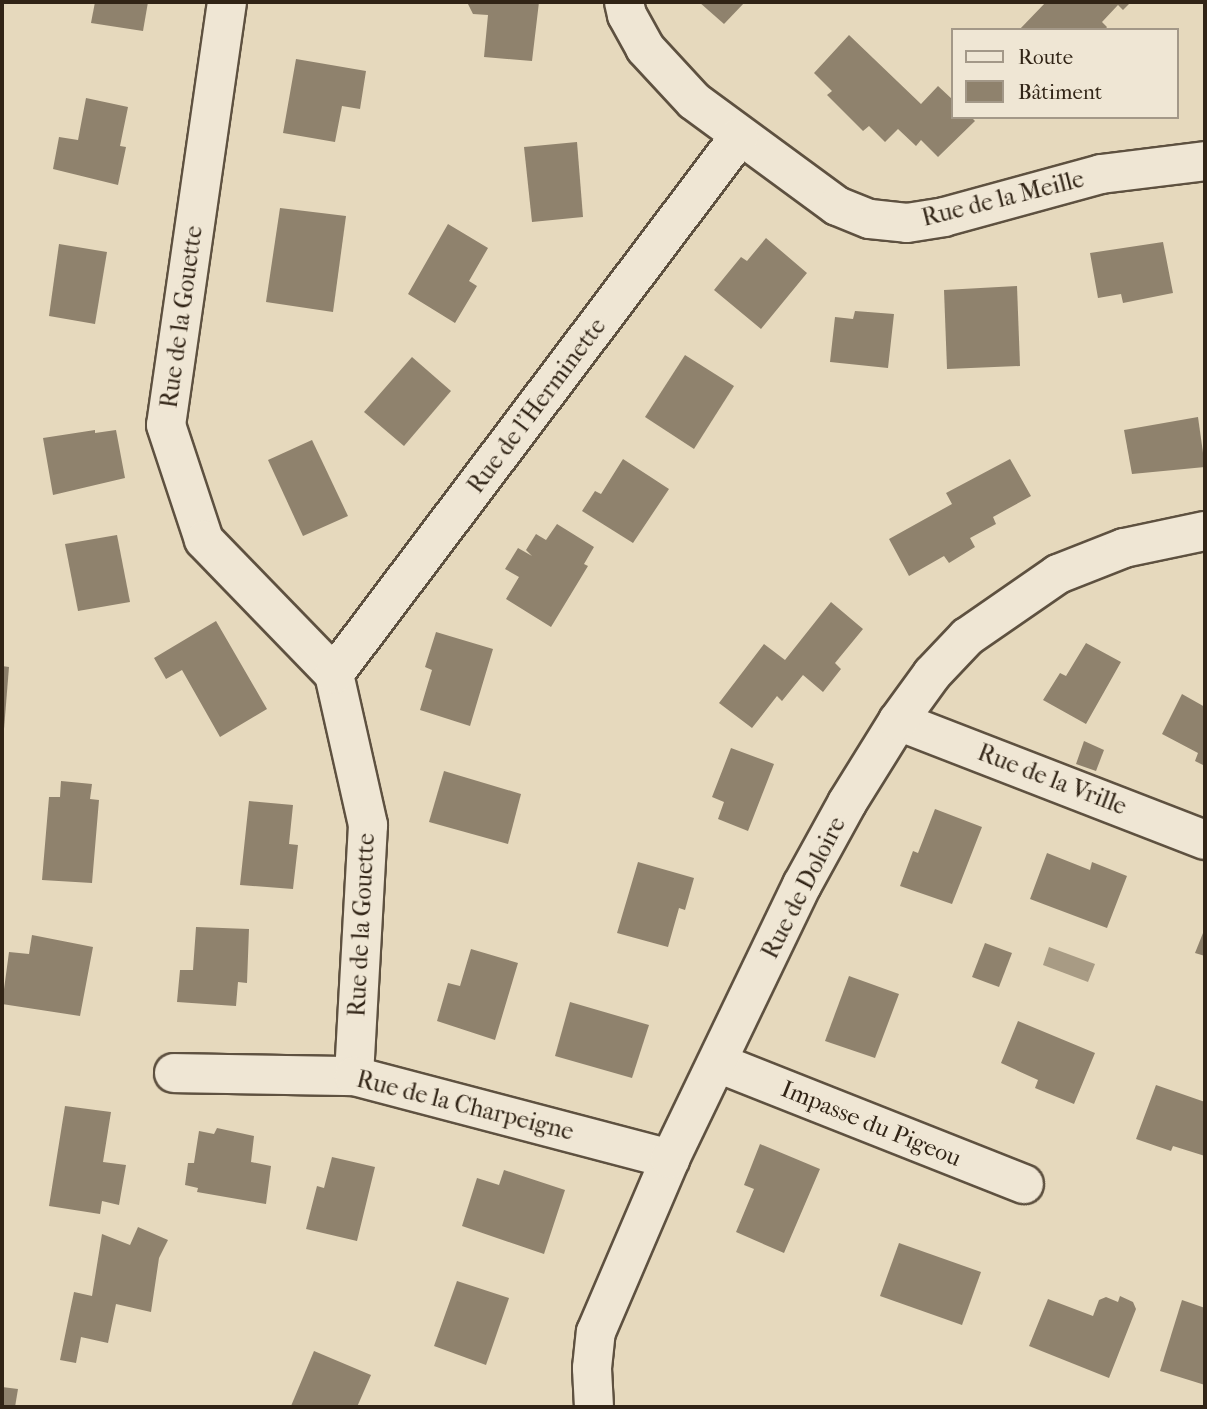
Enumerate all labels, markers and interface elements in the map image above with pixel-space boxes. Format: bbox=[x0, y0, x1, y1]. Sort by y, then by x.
legend bbox=[951, 28, 1179, 119]
text: Route bbox=[1018, 45, 1073, 69]
text: Bâtiment bbox=[1018, 80, 1102, 104]
street label: Rue de la Meille bbox=[919, 165, 1087, 233]
street label: Rue de la Gouette bbox=[155, 224, 209, 410]
street label: Rue de l'Herminette bbox=[462, 313, 612, 499]
street label: Rue de la Vrille bbox=[973, 738, 1131, 822]
street label: Rue de Doloire bbox=[756, 812, 852, 964]
street label: Rue de la Gouette bbox=[343, 832, 381, 1018]
street label: Rue de la Charpeigne bbox=[354, 1065, 576, 1147]
street label: Impasse du Pigeou bbox=[777, 1075, 965, 1173]

